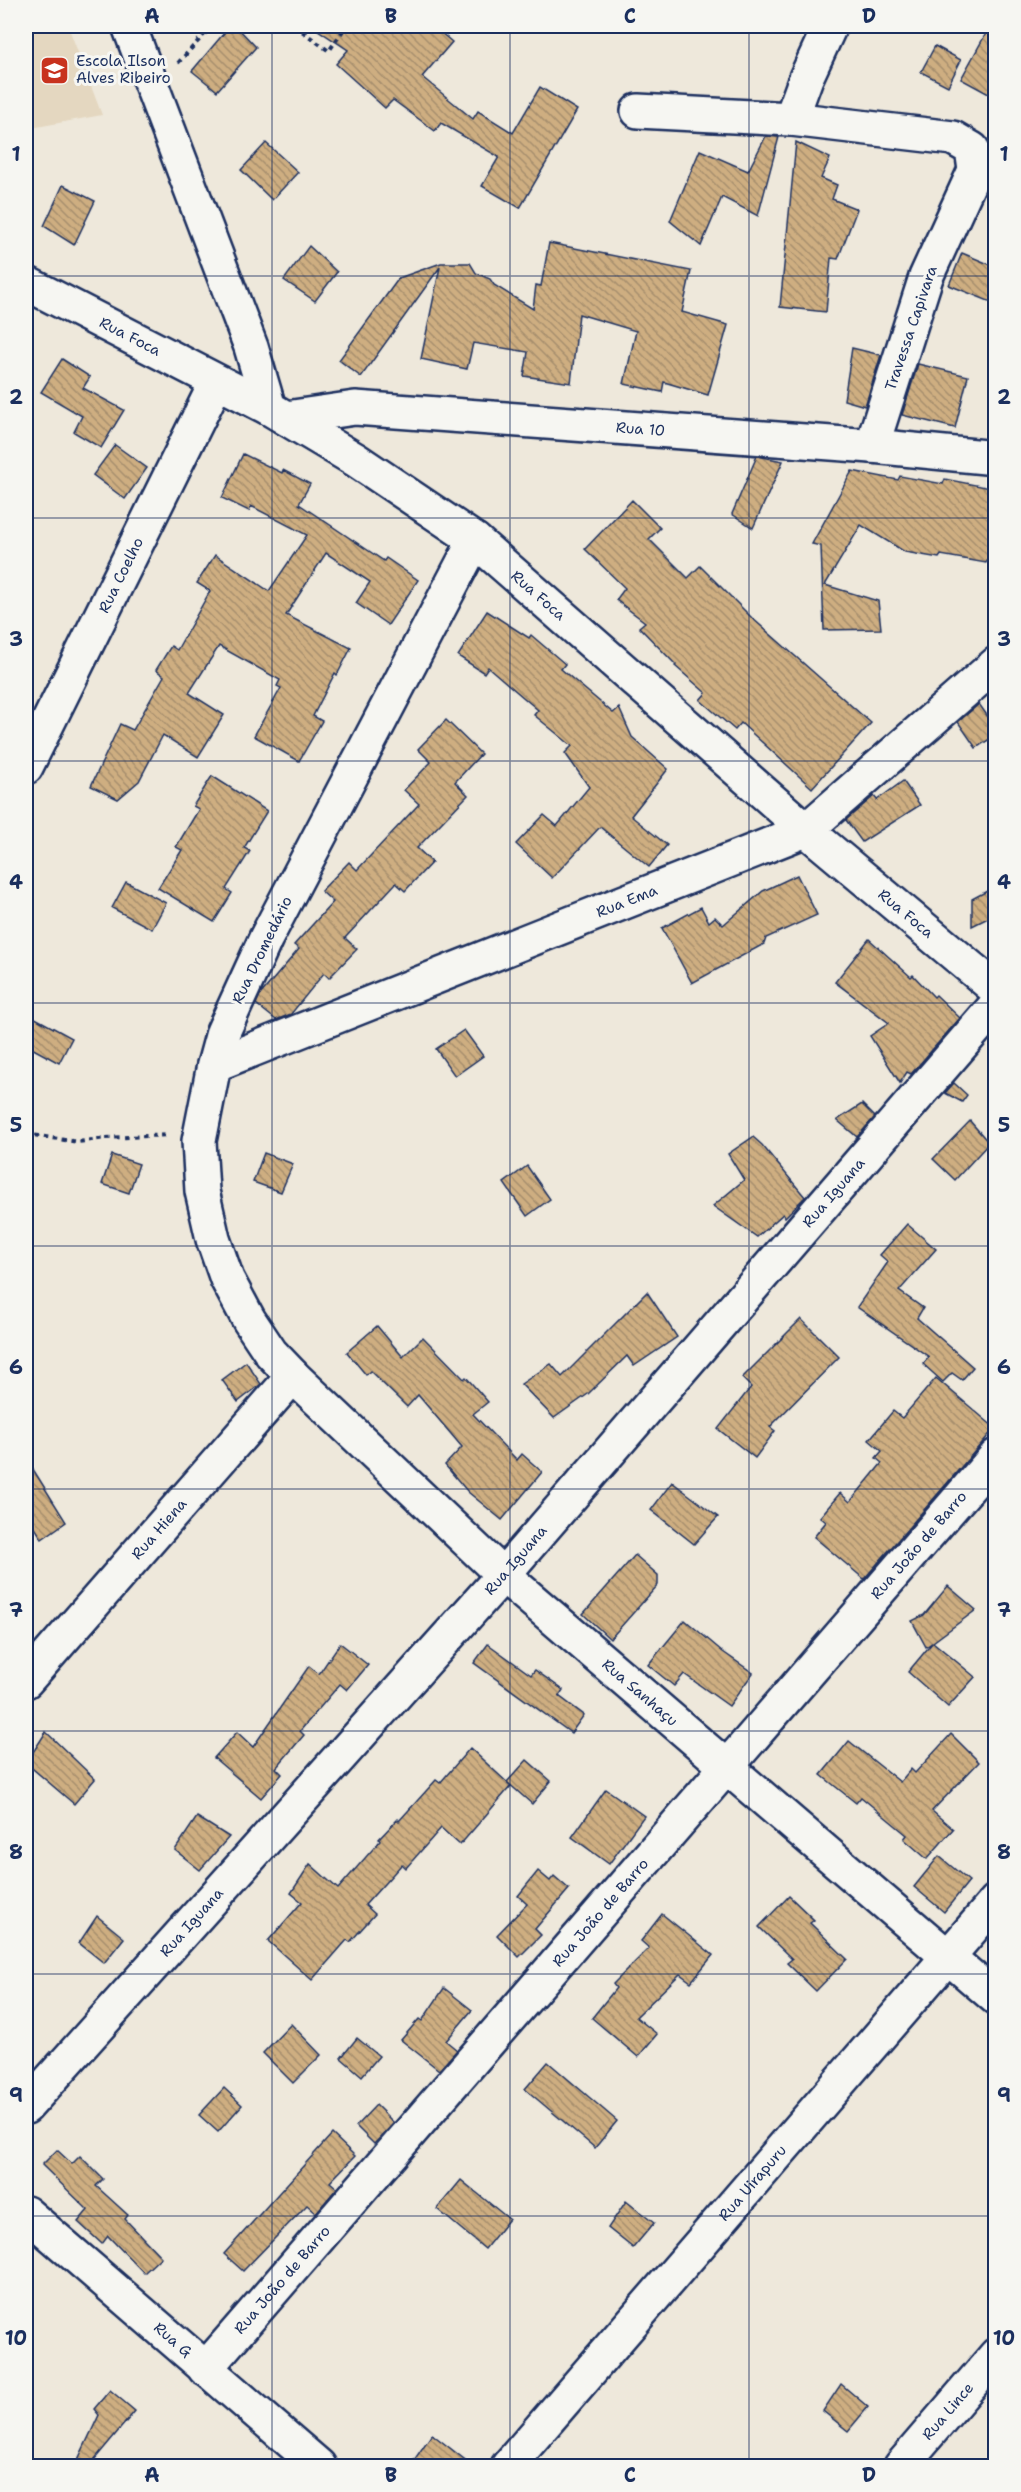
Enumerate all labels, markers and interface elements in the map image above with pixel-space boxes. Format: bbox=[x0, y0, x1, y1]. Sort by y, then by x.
text: A bbox=[144, 3, 160, 29]
text: B bbox=[385, 3, 397, 29]
text: C bbox=[624, 3, 636, 29]
text: D bbox=[862, 3, 876, 29]
place label: Escola Ilson Alves Ribeiro bbox=[76, 51, 171, 88]
school or university icon: Escola Ilson Alves Ribeiro bbox=[39, 54, 71, 86]
text: 1 bbox=[11, 141, 21, 167]
text: 1 bbox=[999, 141, 1009, 167]
street label: Travessa Capivara bbox=[880, 262, 942, 393]
street label: Rua Foca bbox=[96, 312, 165, 361]
text: 2 bbox=[9, 384, 23, 410]
text: 2 bbox=[997, 384, 1011, 410]
street label: Rua 10 bbox=[615, 417, 666, 441]
street label: Rua Coelho bbox=[94, 534, 148, 616]
street label: Rua Foca bbox=[507, 566, 570, 625]
text: 3 bbox=[9, 626, 23, 652]
text: 3 bbox=[997, 626, 1011, 652]
text: 4 bbox=[9, 869, 23, 895]
text: 4 bbox=[997, 869, 1011, 895]
street label: Rua Ema bbox=[593, 880, 661, 922]
street label: Rua Foca bbox=[874, 885, 938, 943]
street label: Rua Dromedário bbox=[227, 893, 297, 1007]
text: 5 bbox=[10, 1112, 22, 1138]
text: 5 bbox=[998, 1112, 1010, 1138]
street label: Rua Iguana bbox=[798, 1153, 870, 1232]
text: 6 bbox=[9, 1354, 23, 1380]
text: 6 bbox=[997, 1354, 1011, 1380]
street label: Rua João de Barro bbox=[866, 1487, 971, 1604]
street label: Rua Hiena bbox=[127, 1494, 192, 1564]
street label: Rua Iguana bbox=[480, 1521, 552, 1599]
text: 7 bbox=[9, 1597, 23, 1623]
text: 7 bbox=[997, 1597, 1011, 1623]
street label: Rua Sanhaçu bbox=[598, 1654, 682, 1731]
text: 8 bbox=[9, 1839, 23, 1865]
text: 8 bbox=[997, 1839, 1011, 1865]
street label: Rua João de Barro bbox=[548, 1854, 653, 1971]
street label: Rua Iguana bbox=[155, 1883, 228, 1961]
text: 9 bbox=[9, 2082, 23, 2108]
text: 9 bbox=[997, 2082, 1011, 2108]
street label: Rua Uirapuru bbox=[714, 2141, 791, 2225]
street label: Rua João de Barro bbox=[230, 2221, 335, 2338]
street label: Rua G bbox=[150, 2318, 196, 2362]
text: 10 bbox=[5, 2325, 27, 2351]
text: 10 bbox=[993, 2325, 1015, 2351]
street label: Rua Lince bbox=[918, 2378, 978, 2444]
text: A bbox=[144, 2462, 160, 2488]
text: B bbox=[385, 2462, 397, 2488]
text: C bbox=[624, 2462, 636, 2488]
text: D bbox=[862, 2462, 876, 2488]

